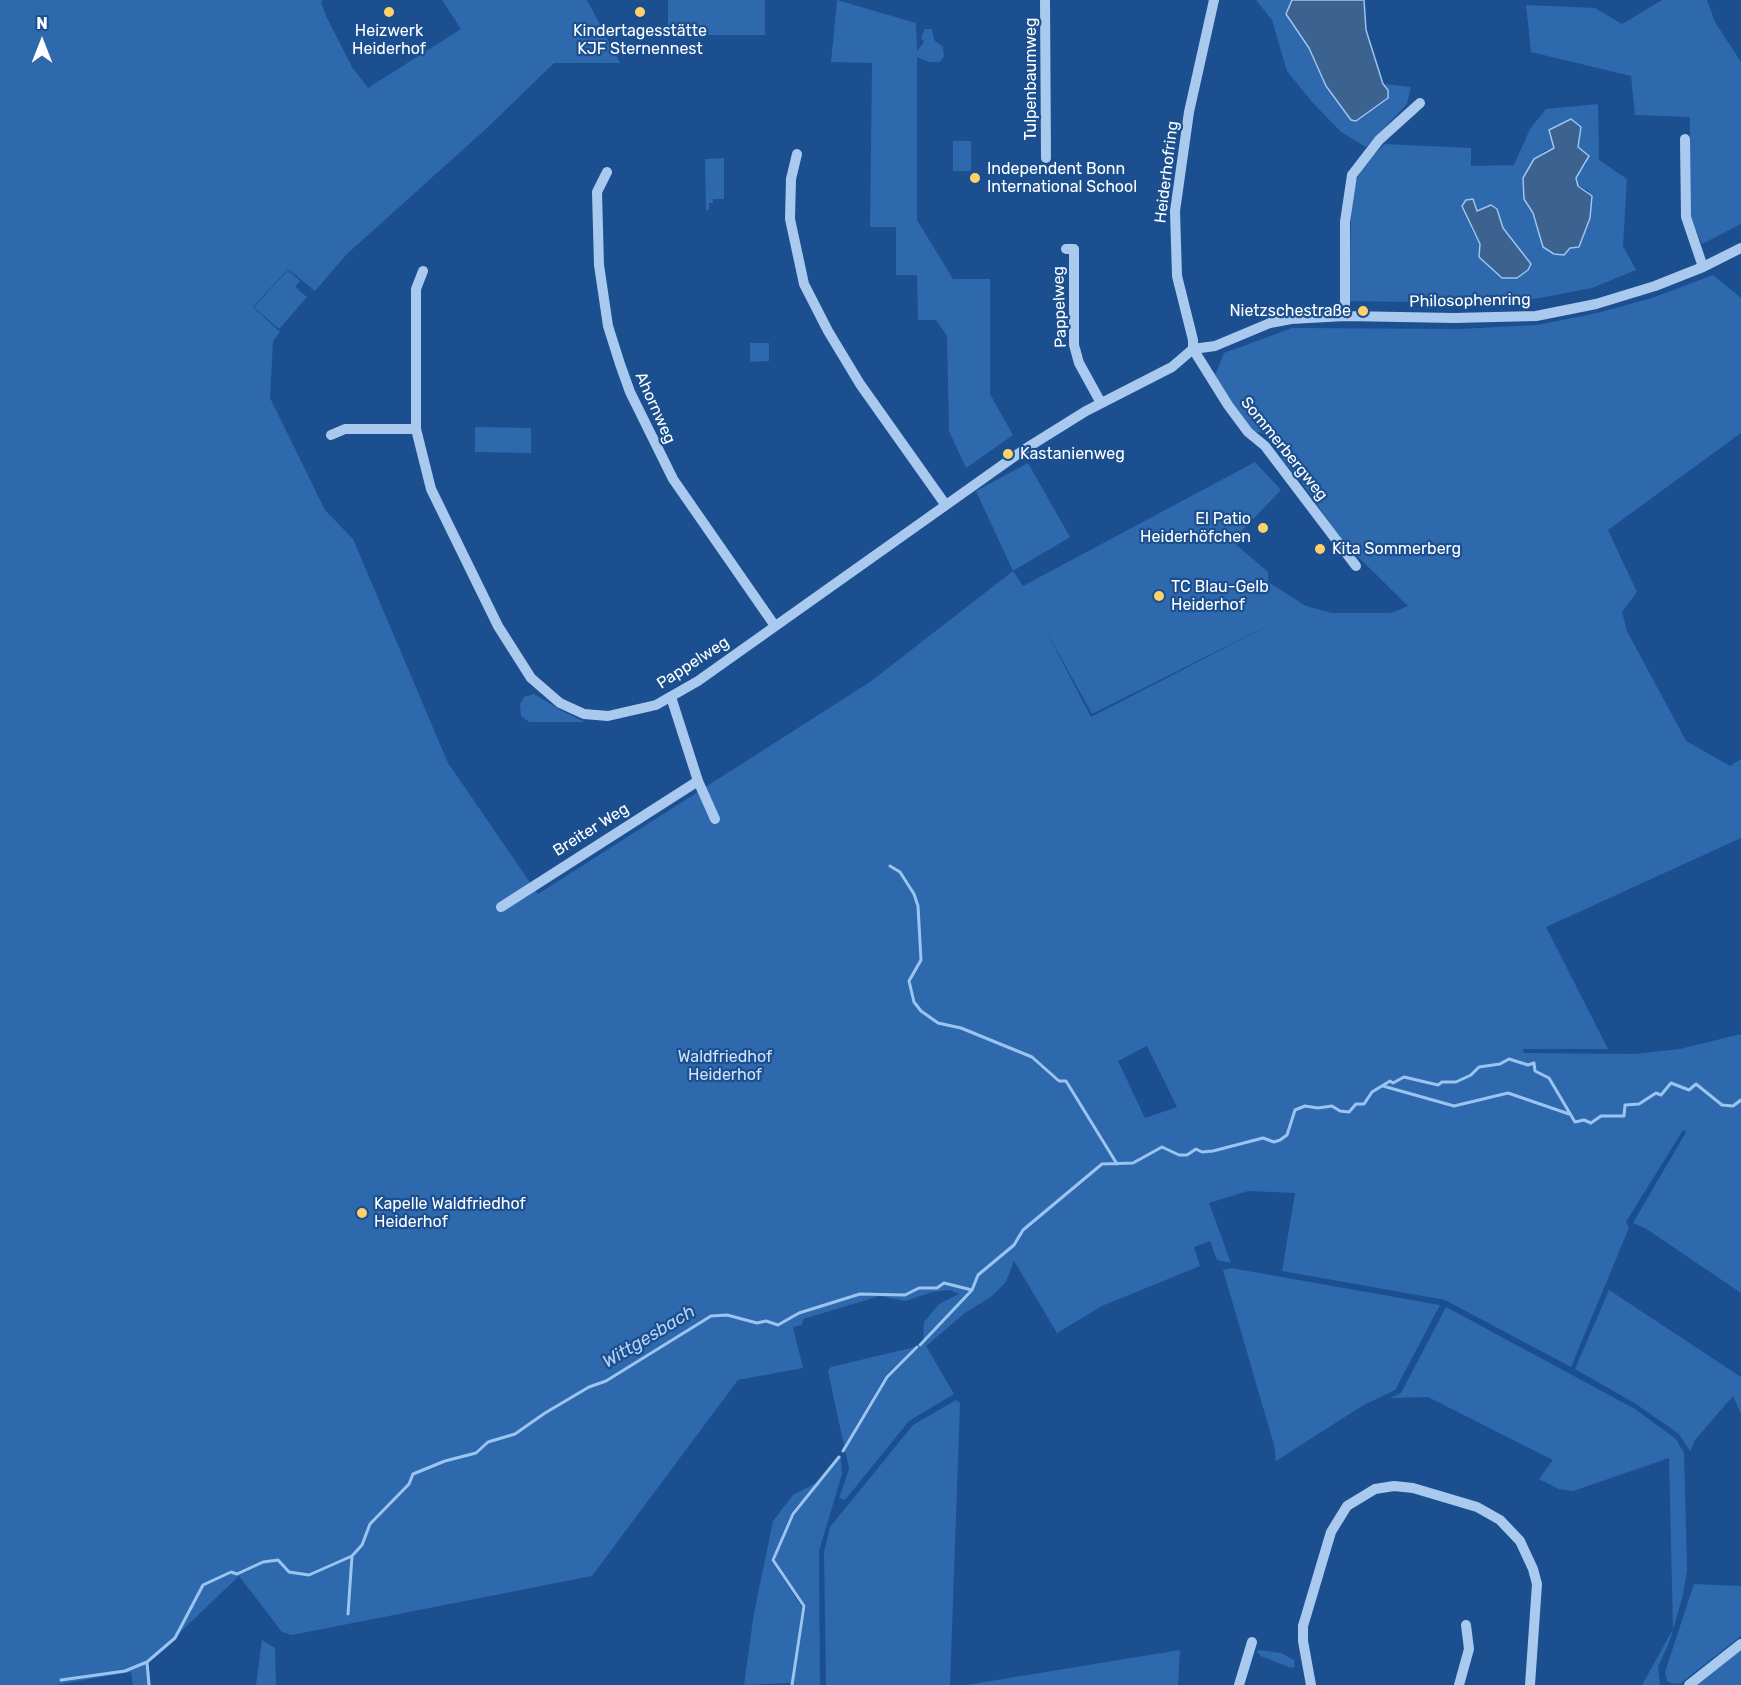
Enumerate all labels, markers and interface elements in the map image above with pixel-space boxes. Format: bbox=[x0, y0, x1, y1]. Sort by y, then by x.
marker: Heizwerk Heiderhof bbox=[382, 5, 396, 19]
marker: Kindertagesstätte KJF Sternennest bbox=[633, 5, 647, 19]
north arrow bbox=[12, 12, 72, 72]
text: N bbox=[36, 14, 48, 33]
street label: Tulpenbaumweg bbox=[1021, 18, 1041, 140]
place label: Heizwerk Heiderhof bbox=[352, 21, 426, 59]
place label: Kindertagesstätte KJF Sternennest bbox=[573, 21, 707, 59]
street label: Heiderhofring bbox=[1151, 120, 1183, 224]
place label: Independent Bonn International School bbox=[987, 159, 1137, 197]
marker: Independent Bonn International School bbox=[968, 171, 982, 185]
street label: Pappelweg bbox=[1049, 266, 1071, 348]
street label: Philosophenring bbox=[1409, 290, 1531, 312]
place label: Nietzschestraße bbox=[1229, 301, 1351, 321]
marker: Nietzschestraße bbox=[1356, 304, 1370, 318]
street label: Ahornweg bbox=[631, 369, 679, 447]
street label: Sommerbergweg bbox=[1236, 393, 1332, 505]
place label: Kastanienweg bbox=[1020, 444, 1125, 464]
marker: Kastanienweg bbox=[1001, 447, 1015, 461]
place label: El Patio Heiderhöfchen bbox=[1140, 509, 1251, 547]
marker: El Patio Heiderhöfchen bbox=[1256, 521, 1270, 535]
place label: Kita Sommerberg bbox=[1332, 539, 1461, 559]
marker: Kita Sommerberg bbox=[1313, 542, 1327, 556]
place label: TC Blau-Gelb Heiderhof bbox=[1171, 577, 1269, 615]
marker: TC Blau-Gelb Heiderhof bbox=[1152, 589, 1166, 603]
street label: Pappelweg bbox=[653, 633, 733, 693]
street label: Breiter Weg bbox=[550, 799, 632, 861]
park label: Waldfriedhof Heiderhof bbox=[678, 1047, 772, 1085]
place label: Kapelle Waldfriedhof Heiderhof bbox=[374, 1194, 526, 1232]
marker: Kapelle Waldfriedhof Heiderhof bbox=[355, 1206, 369, 1220]
water label: Wittgesbach bbox=[599, 1301, 699, 1373]

